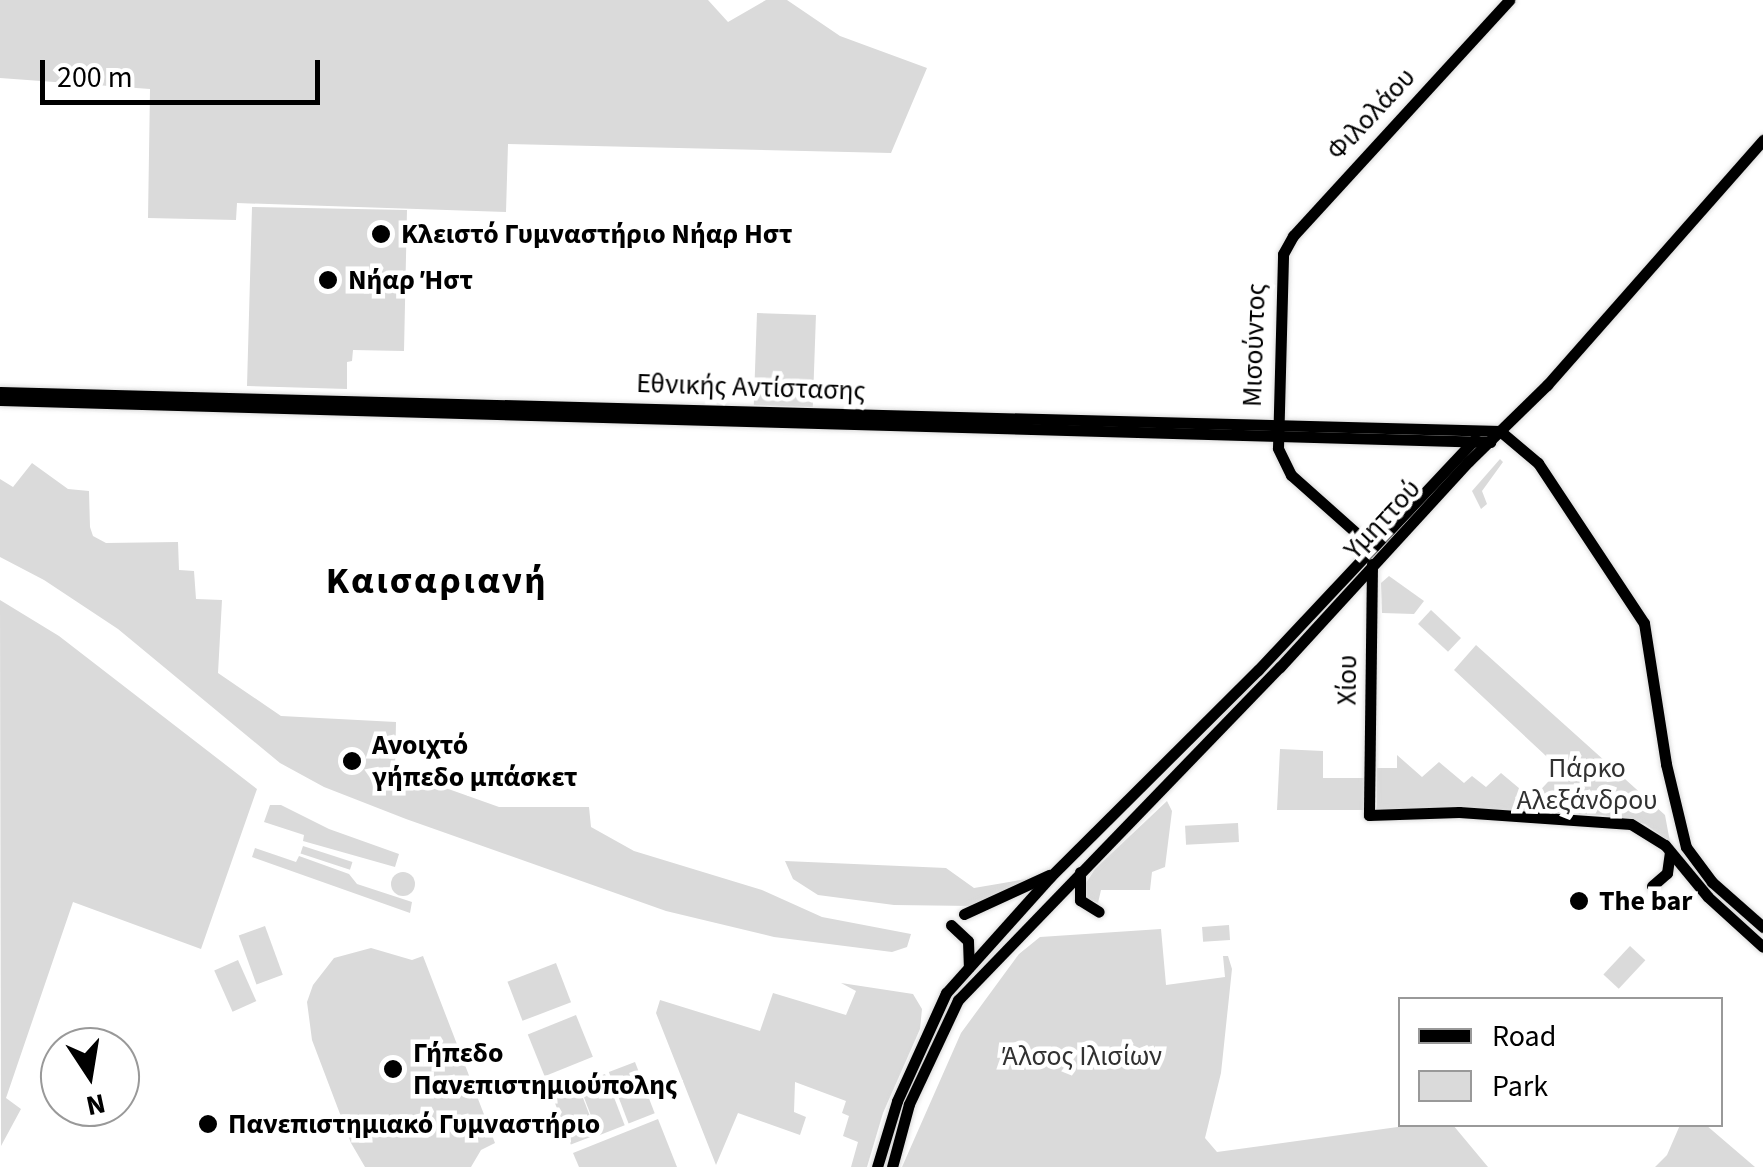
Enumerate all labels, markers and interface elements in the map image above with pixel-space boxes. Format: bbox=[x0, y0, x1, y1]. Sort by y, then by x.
scale bar bbox=[45, 40, 325, 102]
text: 200 m bbox=[57, 56, 133, 99]
street label: Φιλολάου bbox=[1320, 61, 1422, 167]
place label: Κλειστό Γυμναστήριο Νήαρ Ηστ bbox=[401, 217, 792, 251]
marker: Κλειστό Γυμναστήριο Νήαρ Ηστ bbox=[370, 223, 392, 245]
place label: Νήαρ Ήστ bbox=[348, 263, 473, 297]
marker: Νήαρ Ήστ bbox=[317, 269, 339, 291]
street label: Μισούντος bbox=[1235, 282, 1273, 408]
street label: Εθνικής Αντίστασης bbox=[636, 366, 866, 408]
street label: Υμηττού bbox=[1337, 472, 1427, 566]
district label: Καισαριανή bbox=[326, 559, 548, 605]
street label: Χίου bbox=[1330, 654, 1364, 706]
place label: Ανοιχτό γήπεδο μπάσκετ bbox=[372, 728, 577, 794]
marker: Ανοιχτό γήπεδο μπάσκετ bbox=[341, 750, 363, 772]
park label: Πάρκο Αλεξάνδρου bbox=[1517, 751, 1657, 817]
place label: The bar bbox=[1599, 884, 1692, 918]
marker: The bar bbox=[1568, 890, 1590, 912]
legend bbox=[1398, 997, 1723, 1127]
text: Road bbox=[1492, 1015, 1556, 1058]
north arrow bbox=[40, 1027, 140, 1127]
place label: Γήπεδο Πανεπιστημιούπολης bbox=[413, 1036, 677, 1102]
park label: Άλσος Ιλισίων bbox=[1002, 1039, 1162, 1073]
marker: Γήπεδο Πανεπιστημιούπολης bbox=[382, 1058, 404, 1080]
text: Park bbox=[1492, 1065, 1548, 1108]
text: N bbox=[83, 1083, 109, 1126]
place label: Πανεπιστημιακό Γυμναστήριο bbox=[228, 1107, 600, 1141]
marker: Πανεπιστημιακό Γυμναστήριο bbox=[197, 1113, 219, 1135]

